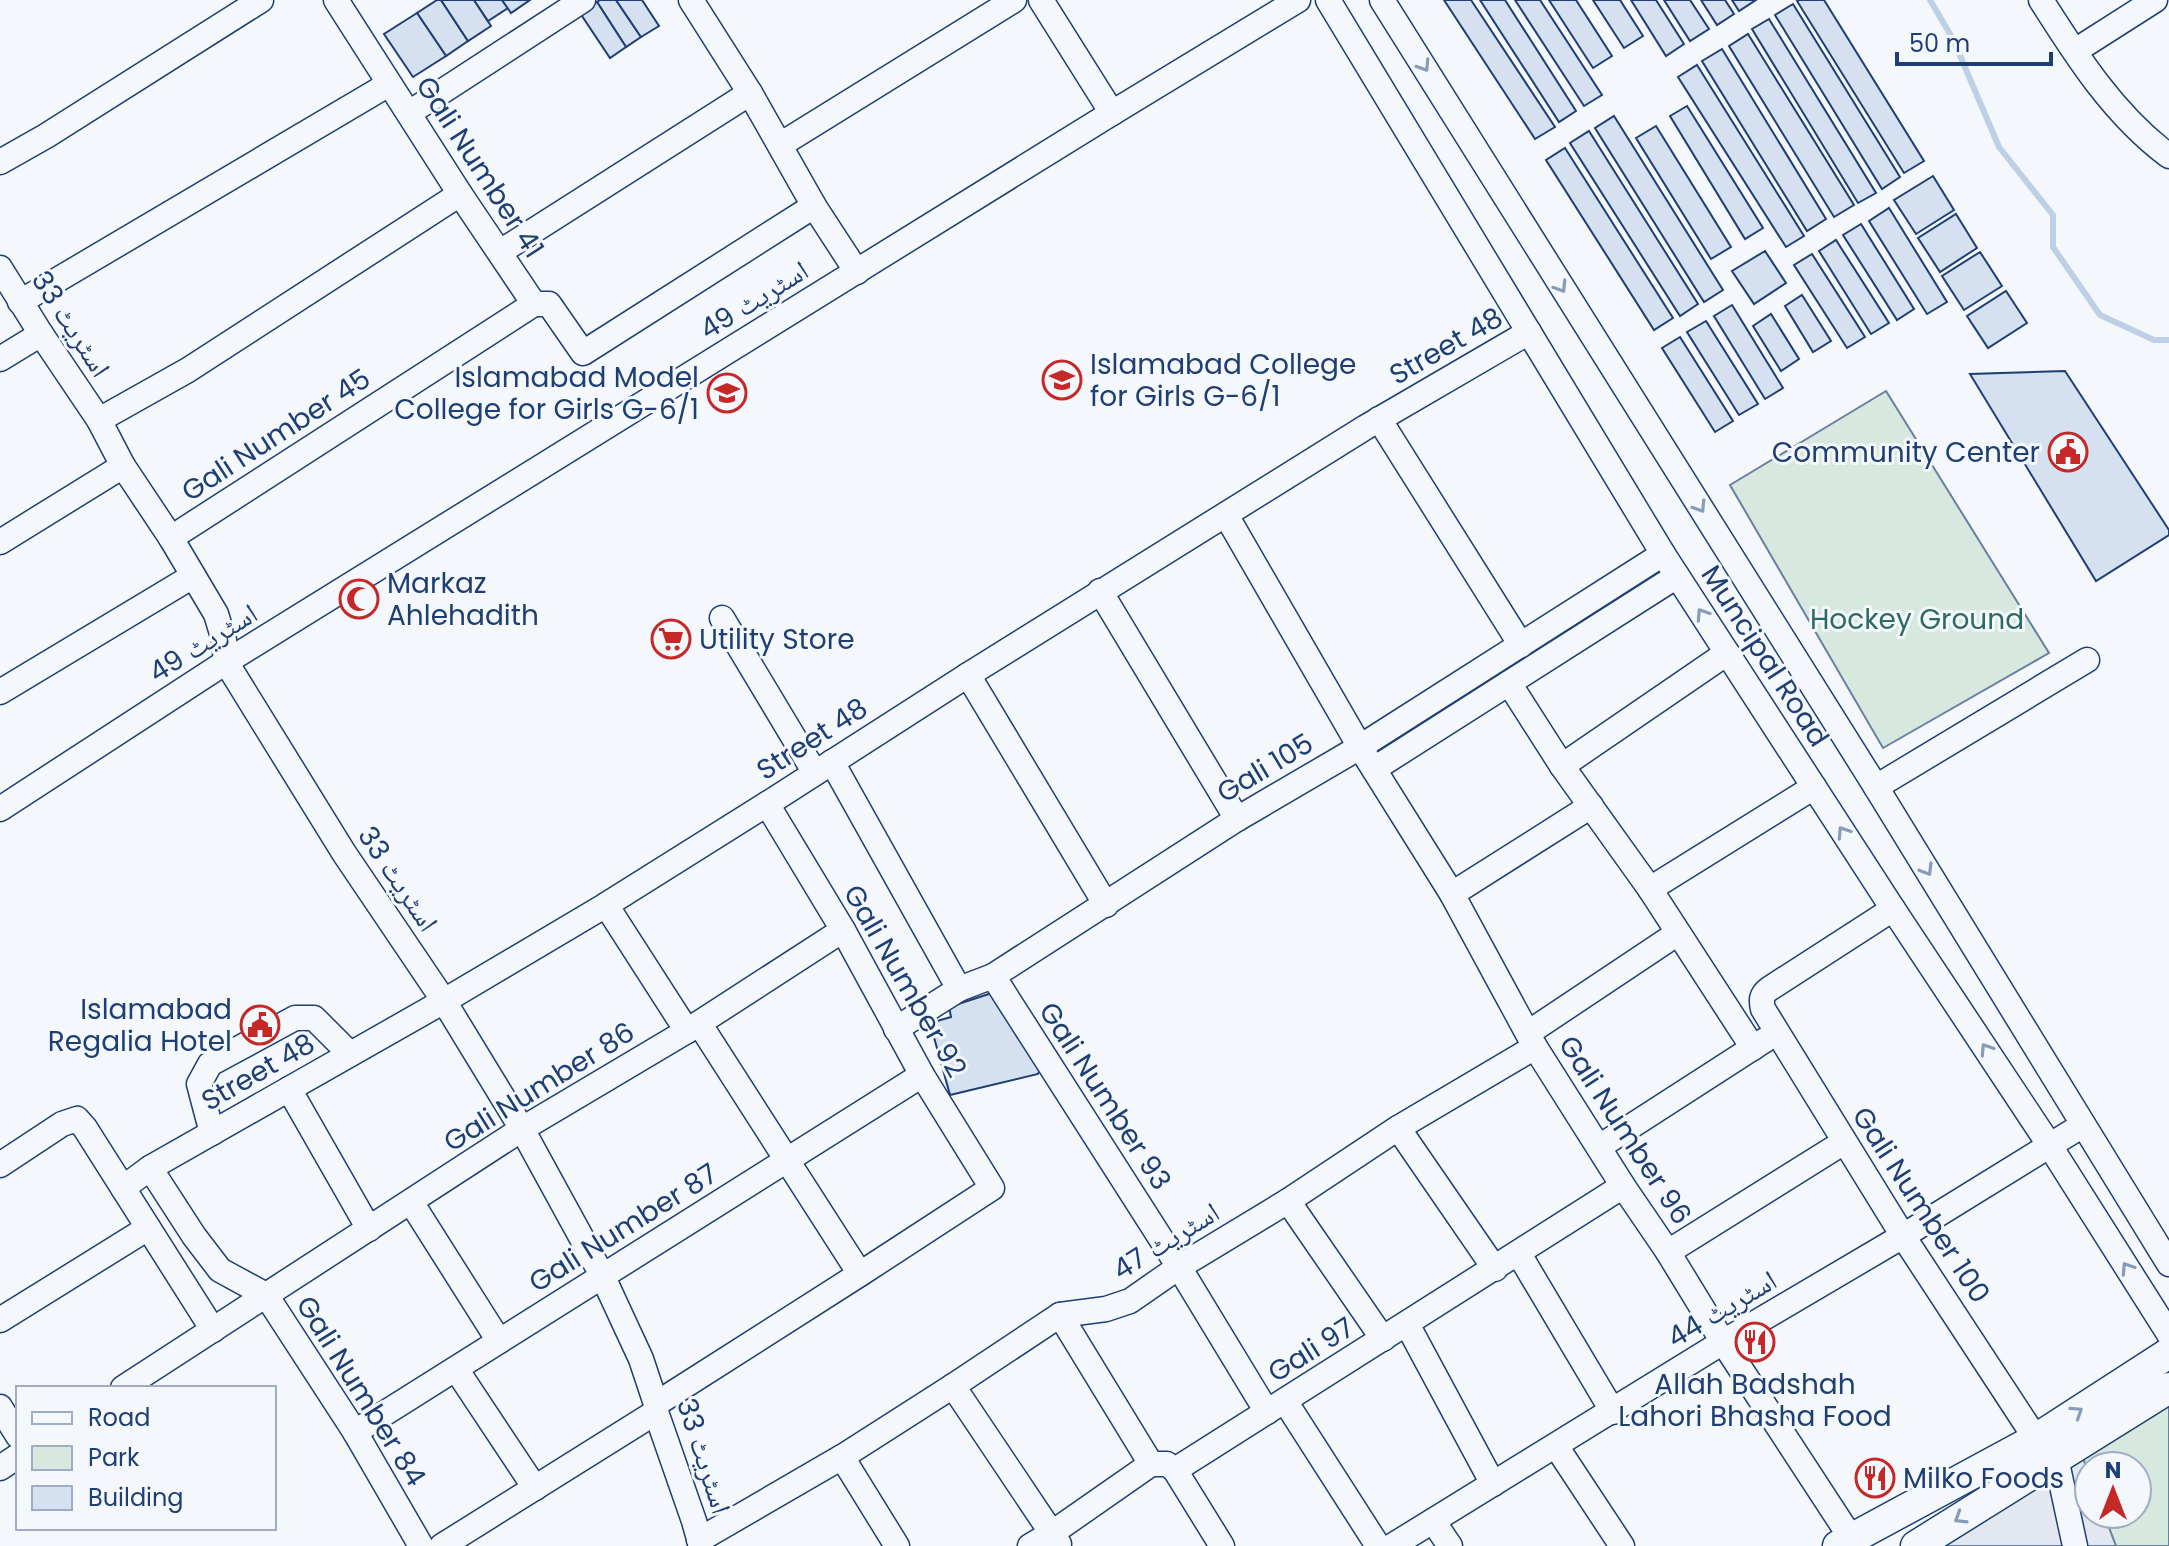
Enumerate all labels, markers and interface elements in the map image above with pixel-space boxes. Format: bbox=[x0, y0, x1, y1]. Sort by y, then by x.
scale bar bbox=[1897, 16, 2051, 66]
text: 50 m bbox=[1909, 27, 1970, 60]
one-way arrow bbox=[1414, 57, 1429, 72]
street label: Gali Number 41 bbox=[407, 69, 553, 265]
street label: اسٹریٹ 49 bbox=[692, 251, 816, 349]
street label: اسٹریٹ 33 bbox=[22, 263, 120, 385]
one-way arrow bbox=[1551, 278, 1567, 293]
street label: Street 48 bbox=[1382, 298, 1510, 394]
place label: Islamabad College for Girls G-6/1 bbox=[1090, 345, 1356, 416]
place label: Islamabad Model College for Girls G-6/1 bbox=[394, 358, 699, 429]
street label: Gali Number 45 bbox=[174, 359, 378, 511]
school or university icon: Islamabad College for Girls G-6/1 bbox=[1041, 359, 1083, 401]
school or university icon: Islamabad Model College for Girls G-6/1 bbox=[706, 372, 748, 414]
public building icon: Community Center bbox=[2047, 431, 2089, 473]
place label: Community Center bbox=[1772, 433, 2040, 472]
one-way arrow bbox=[1690, 498, 1705, 513]
street label: Muncipal Road bbox=[1692, 558, 1838, 754]
place label: Markaz Ahlehadith bbox=[387, 564, 539, 635]
mosque icon: Markaz Ahlehadith bbox=[338, 578, 380, 620]
street label: اسٹریٹ 49 bbox=[141, 594, 265, 692]
park label: Hockey Ground bbox=[1810, 600, 2024, 639]
one-way arrow bbox=[1697, 608, 1712, 623]
supermarket icon: Utility Store bbox=[650, 618, 692, 660]
place label: Utility Store bbox=[699, 620, 855, 659]
street label: Street 48 bbox=[749, 689, 875, 789]
street label: Gali 105 bbox=[1209, 724, 1321, 812]
street label: اسٹریٹ 33 bbox=[348, 819, 448, 939]
one-way arrow bbox=[1838, 827, 1853, 841]
one-way arrow bbox=[1917, 861, 1933, 876]
street label: Gali Number 92 bbox=[834, 878, 976, 1084]
place label: Islamabad Regalia Hotel bbox=[48, 990, 232, 1061]
street label: Gali Number 93 bbox=[1030, 994, 1180, 1198]
public building icon: Islamabad Regalia Hotel bbox=[239, 1004, 281, 1046]
street label: Gali Number 86 bbox=[436, 1013, 642, 1161]
street label: Street 48 bbox=[194, 1024, 322, 1120]
street label: Gali Number 96 bbox=[1549, 1028, 1701, 1232]
one-way arrow bbox=[1981, 1044, 1996, 1058]
street label: Gali Number 100 bbox=[1843, 1099, 1999, 1311]
street label: Gali Number 87 bbox=[521, 1154, 725, 1302]
street label: اسٹریٹ 47 bbox=[1105, 1193, 1227, 1289]
street label: اسٹریٹ 44 bbox=[1660, 1261, 1784, 1357]
one-way arrow bbox=[2122, 1262, 2137, 1277]
street label: Gali Number 84 bbox=[287, 1288, 435, 1494]
street label: Gali 97 bbox=[1260, 1308, 1362, 1392]
restaurant icon: Allah Badshah Lahori Bhasha Food bbox=[1734, 1321, 1776, 1363]
place label: Allah Badshah Lahori Bhasha Food bbox=[1618, 1365, 1892, 1436]
legend bbox=[16, 1386, 276, 1530]
street label: اسٹریٹ 33 bbox=[667, 1393, 741, 1519]
text: Road bbox=[88, 1401, 150, 1434]
one-way arrow bbox=[2068, 1407, 2083, 1422]
text: Park bbox=[88, 1441, 140, 1474]
north arrow bbox=[2073, 1450, 2153, 1530]
text: N bbox=[2105, 1455, 2121, 1486]
restaurant icon: Milko Foods bbox=[1854, 1457, 1896, 1499]
place label: Milko Foods bbox=[1903, 1459, 2064, 1498]
text: Building bbox=[88, 1481, 184, 1514]
one-way arrow bbox=[1955, 1509, 1969, 1524]

